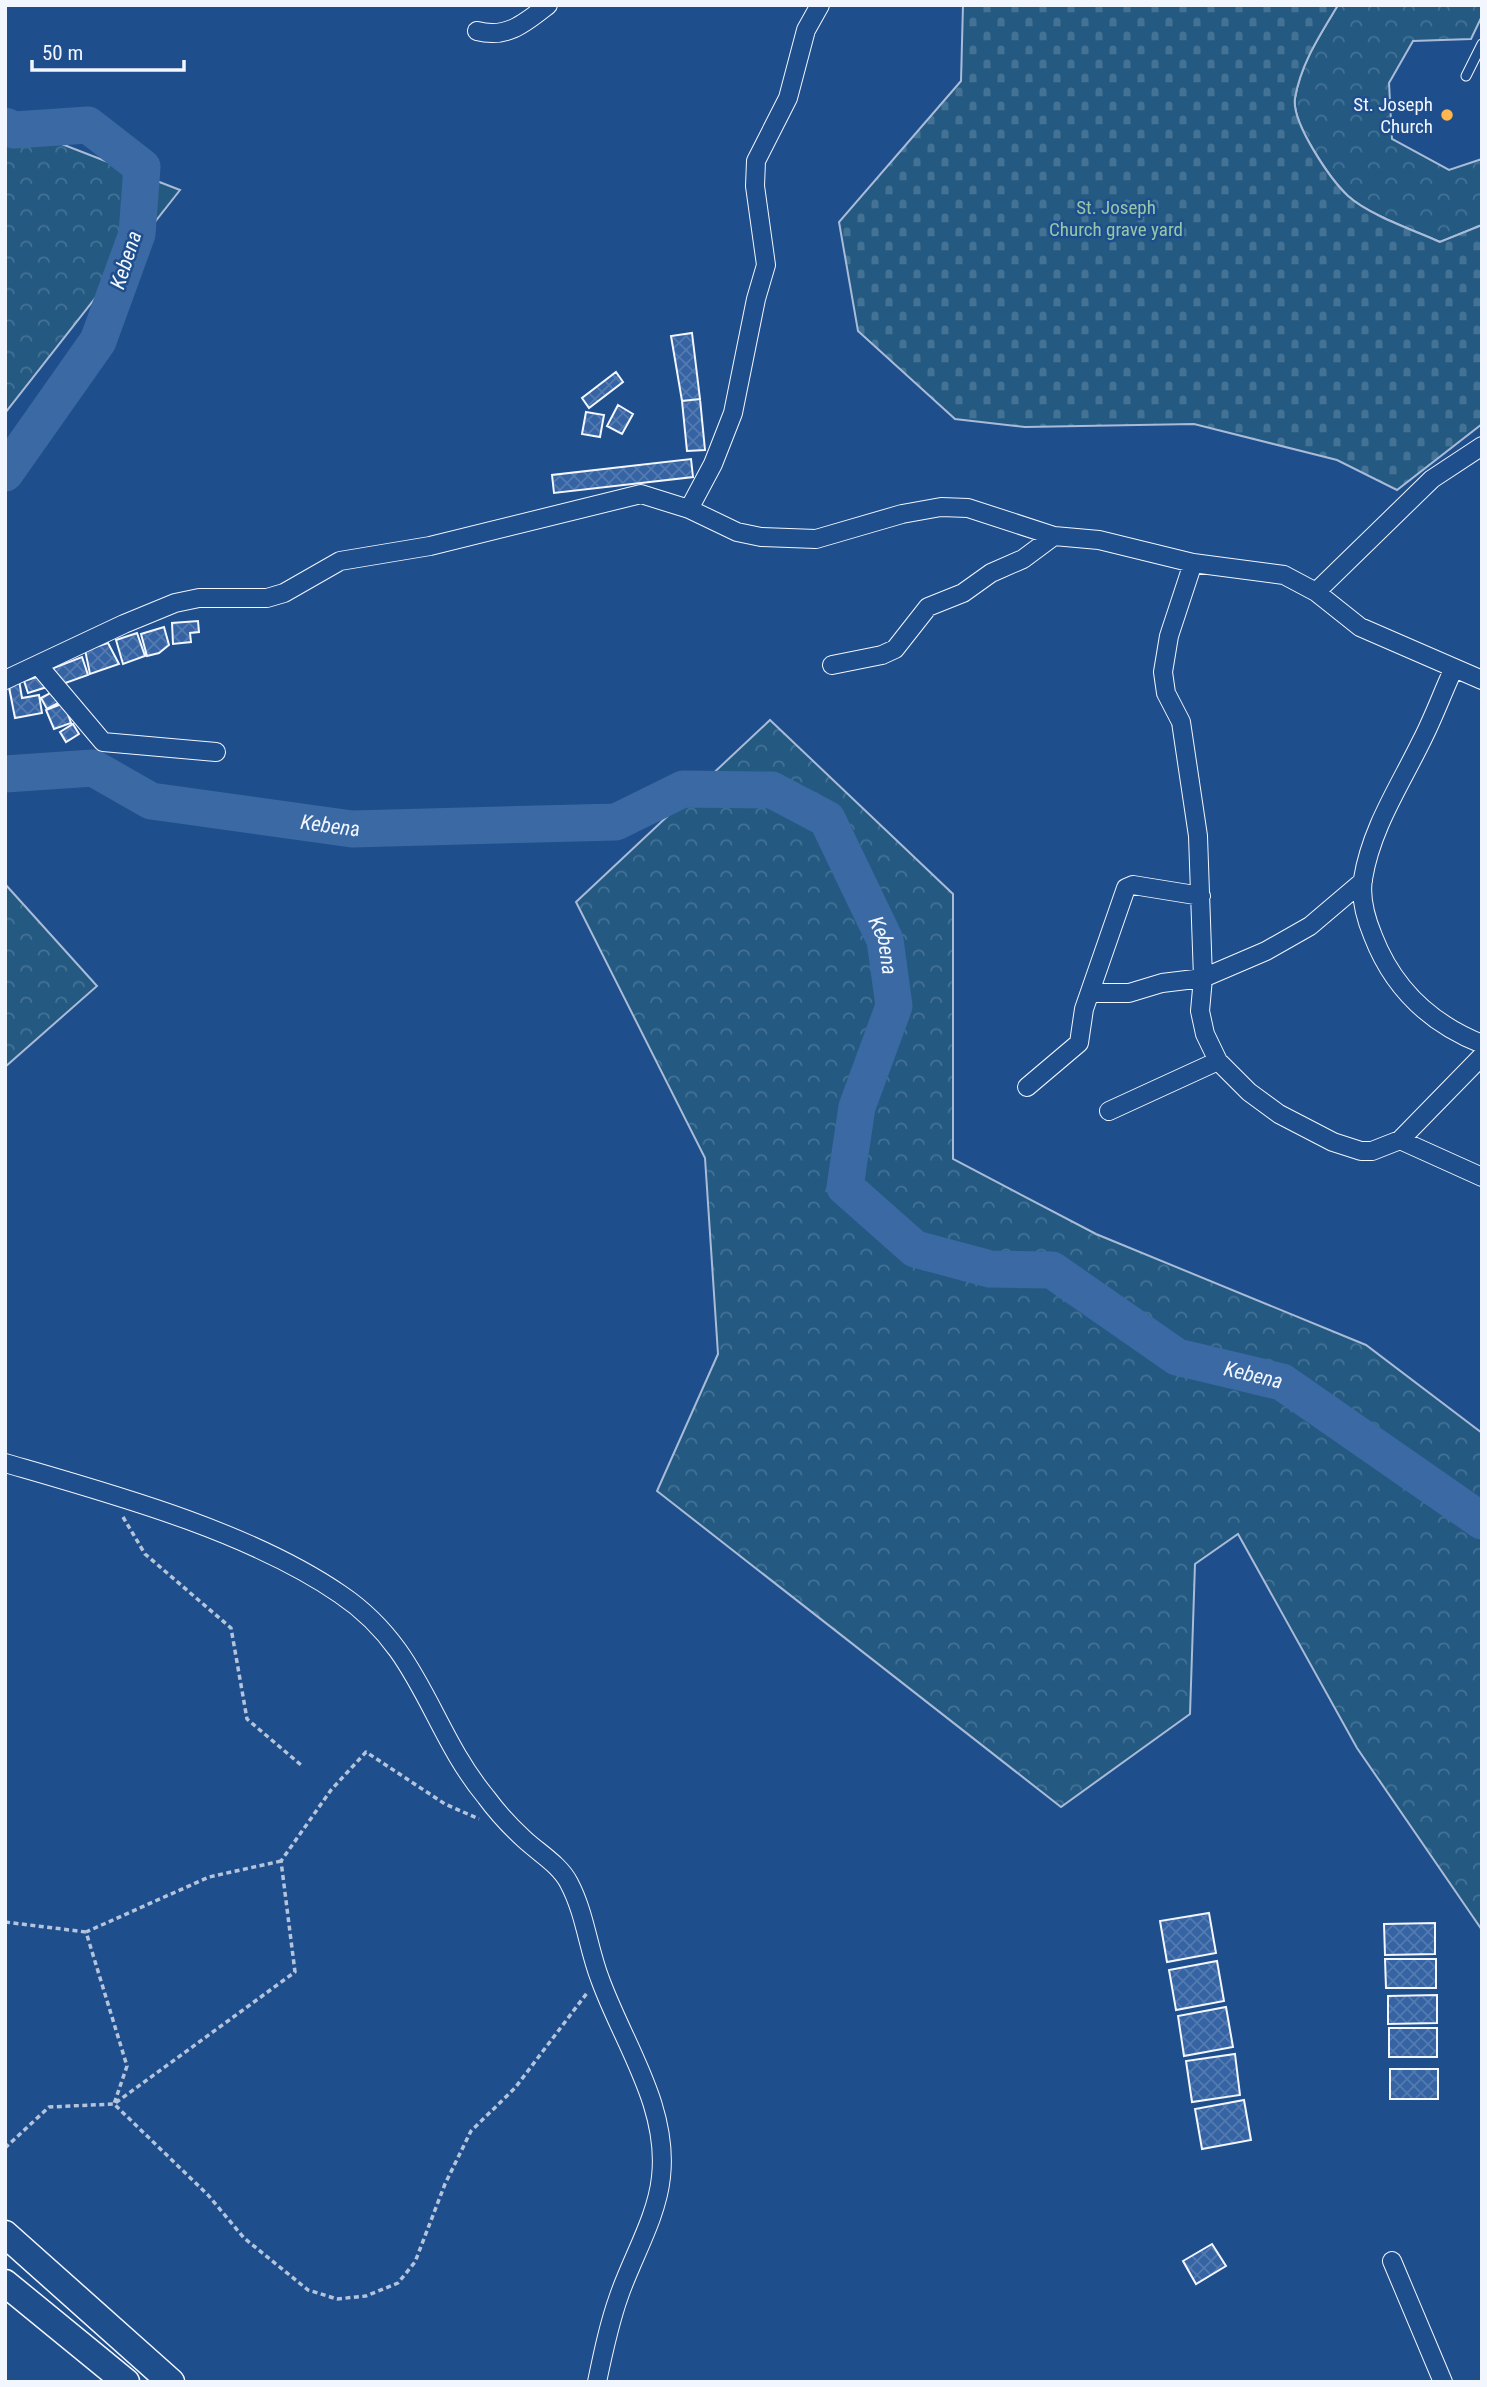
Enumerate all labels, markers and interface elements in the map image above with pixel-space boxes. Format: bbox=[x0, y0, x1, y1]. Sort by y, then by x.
scale bar bbox=[32, 28, 184, 72]
text: 50 m bbox=[42, 41, 83, 65]
place label: St. Joseph Church bbox=[1353, 93, 1433, 138]
marker: St. Joseph Church bbox=[1439, 107, 1455, 123]
park label: St. Joseph Church grave yard bbox=[1049, 196, 1183, 241]
water label: Kebena bbox=[105, 228, 147, 292]
water label: Kebena bbox=[299, 810, 360, 841]
water label: Kebena bbox=[863, 912, 902, 976]
water label: Kebena bbox=[1222, 1357, 1285, 1394]

